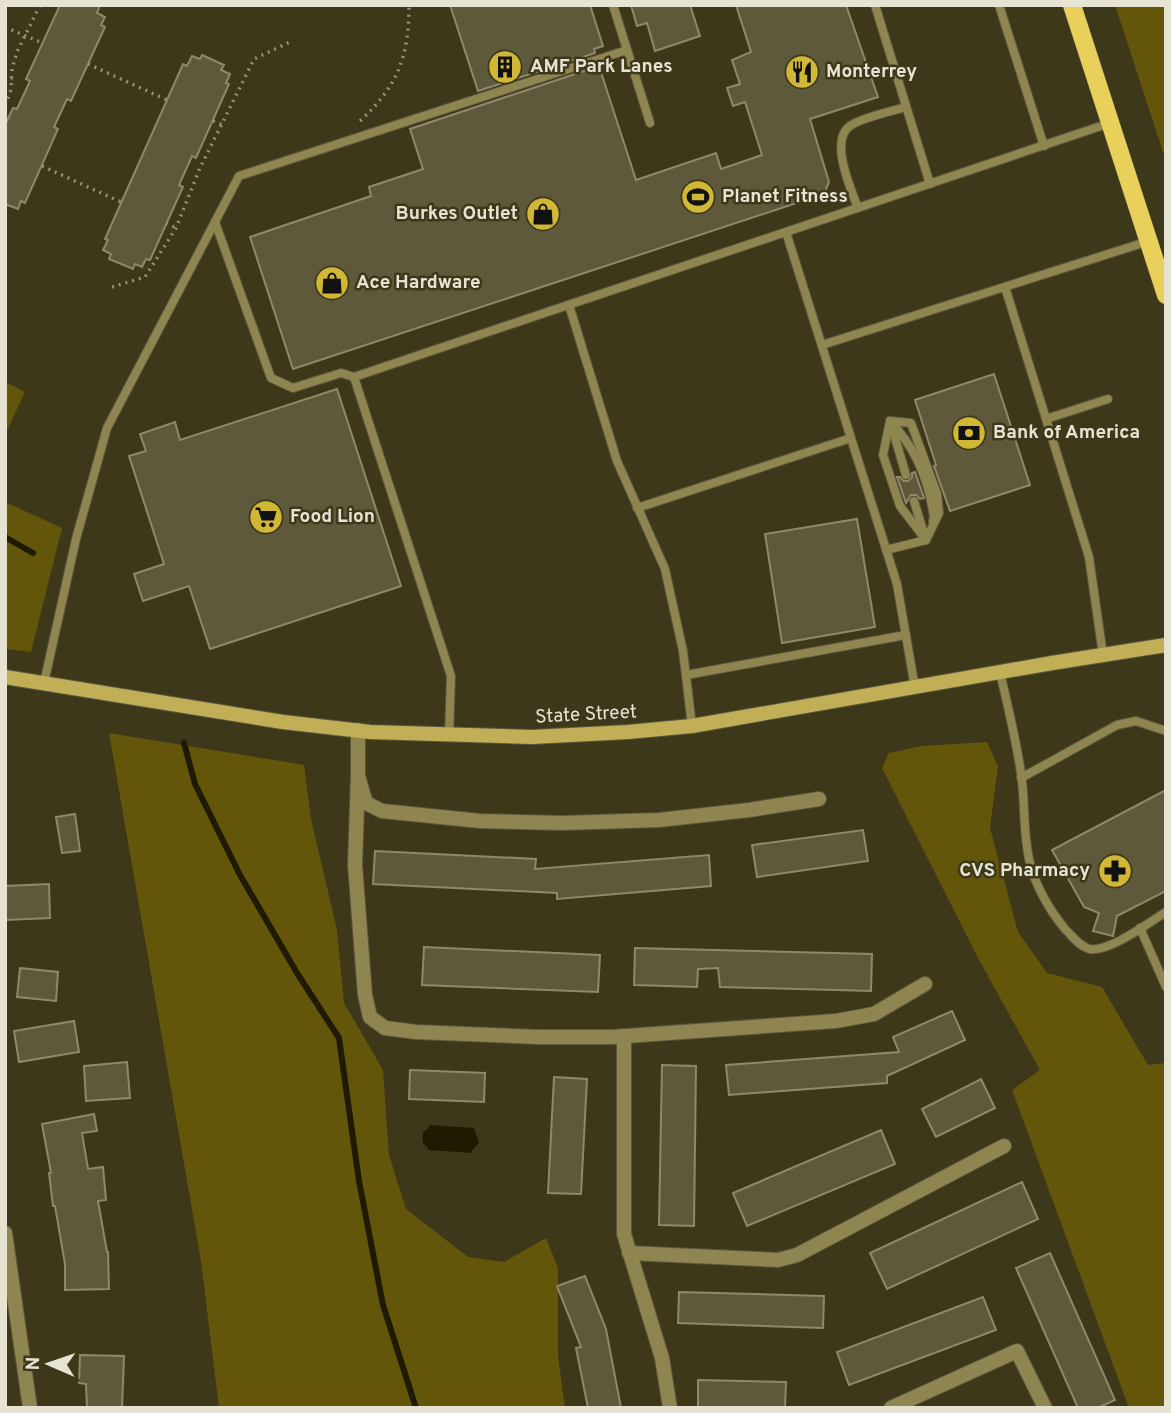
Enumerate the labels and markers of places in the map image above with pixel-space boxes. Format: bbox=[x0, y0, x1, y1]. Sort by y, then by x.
building icon: AMF Park Lanes bbox=[486, 48, 524, 86]
restaurant icon: Monterrey bbox=[783, 53, 821, 91]
place label: AMF Park Lanes bbox=[530, 55, 673, 79]
place label: Monterrey bbox=[826, 60, 917, 84]
sports icon: Planet Fitness bbox=[679, 178, 717, 216]
place label: Planet Fitness bbox=[722, 185, 848, 209]
shop icon: Burkes Outlet bbox=[524, 195, 562, 233]
place label: Burkes Outlet bbox=[396, 202, 518, 226]
shop icon: Ace Hardware bbox=[313, 264, 351, 302]
place label: Ace Hardware bbox=[356, 271, 481, 295]
bank icon: Bank of America bbox=[950, 414, 988, 452]
place label: Bank of America bbox=[993, 421, 1140, 445]
supermarket icon: Food Lion bbox=[247, 498, 285, 536]
place label: Food Lion bbox=[290, 505, 375, 529]
pharmacy icon: CVS Pharmacy bbox=[1096, 852, 1134, 890]
place label: CVS Pharmacy bbox=[959, 859, 1090, 883]

